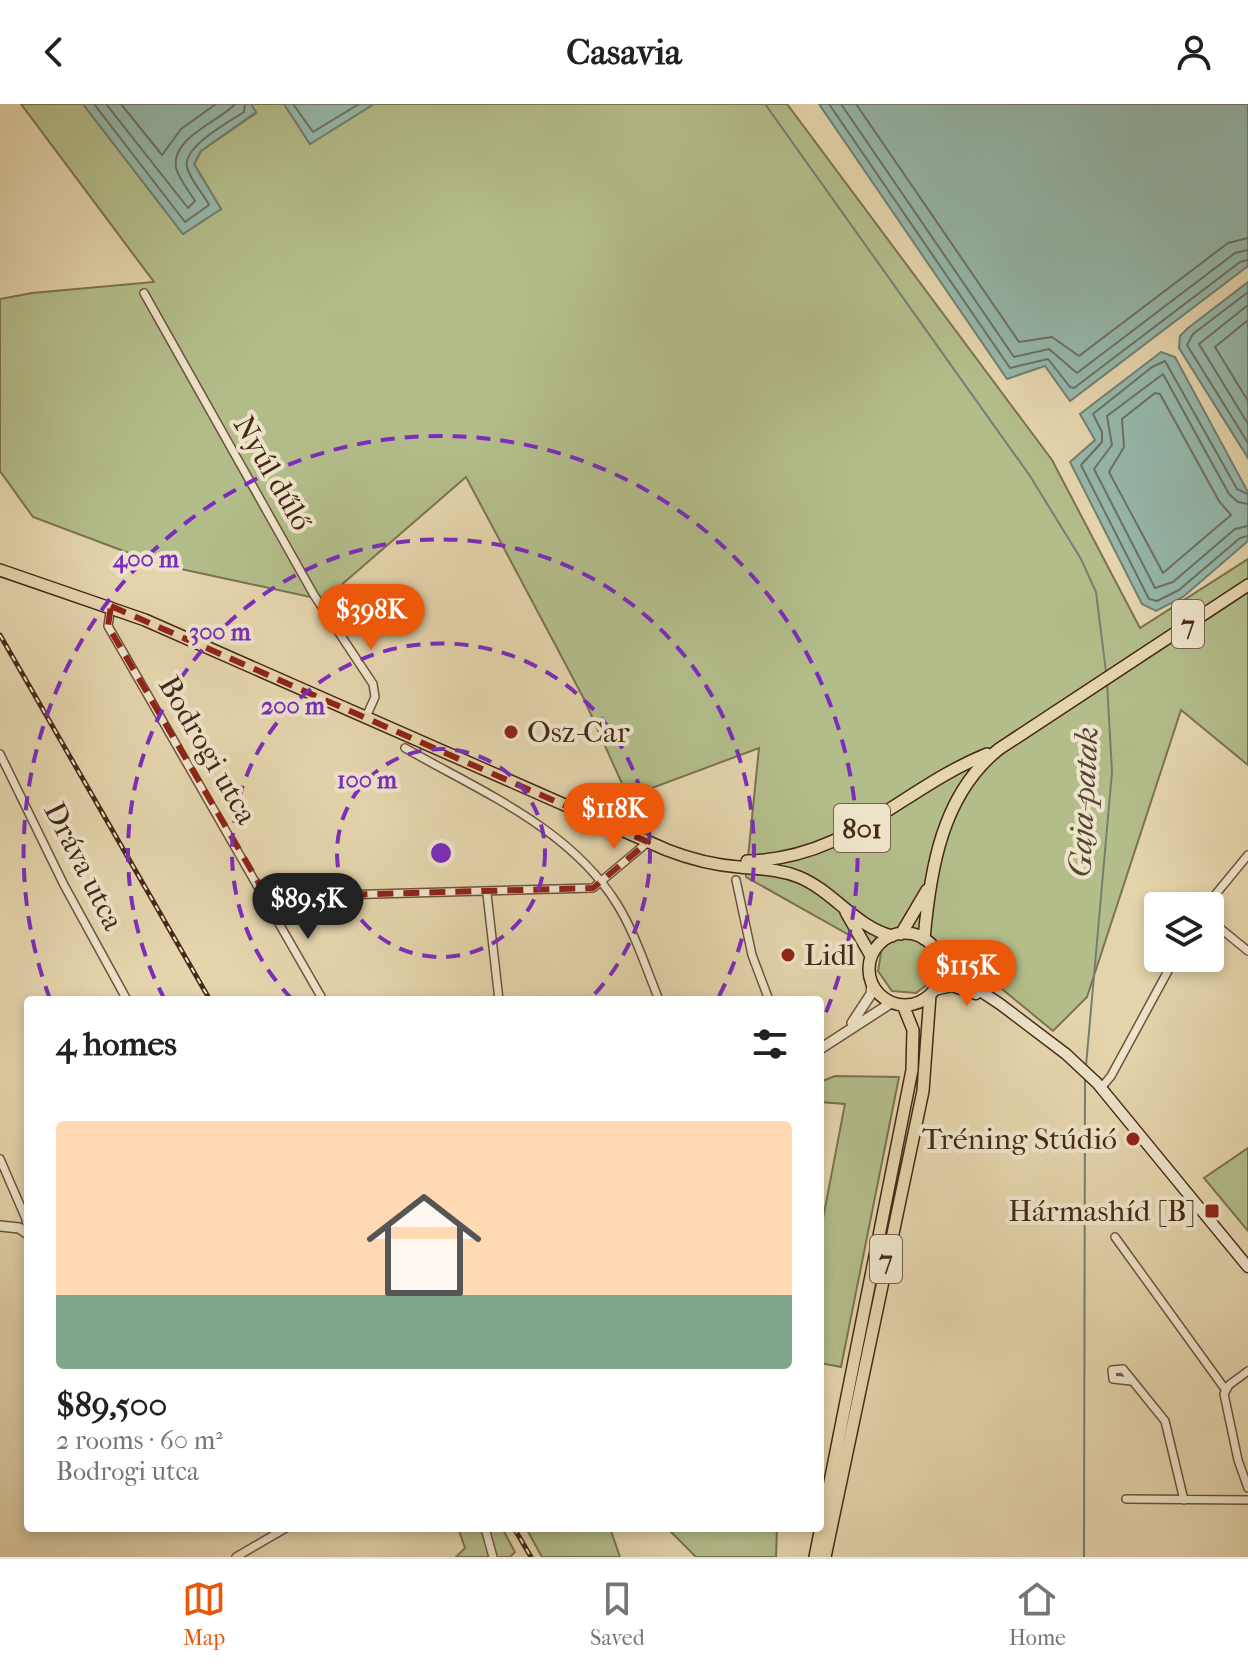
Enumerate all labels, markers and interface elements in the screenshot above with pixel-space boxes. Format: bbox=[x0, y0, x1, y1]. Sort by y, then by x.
icon: back bbox=[32, 30, 76, 74]
icon: person bbox=[1172, 30, 1216, 74]
text: Casavia bbox=[566, 31, 682, 73]
street label: Nyúl dűlő bbox=[226, 410, 319, 537]
text: 400 m bbox=[112, 545, 180, 574]
pin: $398K bbox=[315, 584, 427, 652]
text: $398K bbox=[336, 594, 406, 625]
road number: 7 bbox=[1172, 600, 1204, 648]
text: 300 m bbox=[189, 618, 252, 646]
street label: Bodrogi utca bbox=[151, 670, 265, 831]
text: 200 m bbox=[261, 692, 326, 720]
place label: Osz-Car bbox=[527, 715, 630, 750]
marker: Osz-Car bbox=[502, 723, 520, 741]
water label: Gaja-patak bbox=[1061, 726, 1106, 878]
text: 100 m bbox=[337, 766, 398, 794]
pin: $118K bbox=[558, 783, 670, 851]
text: $118K bbox=[582, 793, 646, 824]
street label: Dráva utca bbox=[36, 796, 131, 937]
road number: 801 bbox=[834, 804, 890, 852]
centre of rings bbox=[427, 839, 455, 867]
pin: $89.5K bbox=[243, 873, 373, 941]
text: $89.5K bbox=[270, 883, 346, 914]
map controls bbox=[1144, 892, 1224, 972]
button: layers bbox=[1144, 892, 1224, 972]
place label: Lidl bbox=[804, 938, 855, 973]
pin: $115K bbox=[911, 940, 1023, 1008]
marker: Lidl bbox=[779, 946, 797, 964]
text: $115K bbox=[936, 950, 998, 981]
icon: filters bbox=[748, 1022, 792, 1066]
text: 4 homes bbox=[56, 1024, 177, 1064]
place label: Tréning Stúdió bbox=[922, 1122, 1117, 1157]
marker: Tréning Stúdió bbox=[1124, 1130, 1142, 1148]
icon: home bbox=[352, 1173, 496, 1317]
place label: Hármashíd [B] bbox=[1008, 1194, 1196, 1229]
marker: Hármashíd [B] bbox=[1203, 1202, 1221, 1220]
road number: 7 bbox=[870, 1235, 902, 1283]
text: $89,500 bbox=[56, 1385, 167, 1425]
text: 2 rooms · 60 m² bbox=[56, 1425, 223, 1456]
text: Bodrogi utca bbox=[56, 1456, 199, 1487]
tab: Map bbox=[182, 1577, 226, 1651]
tab: Saved bbox=[590, 1577, 645, 1651]
tab: Home bbox=[1009, 1577, 1066, 1651]

